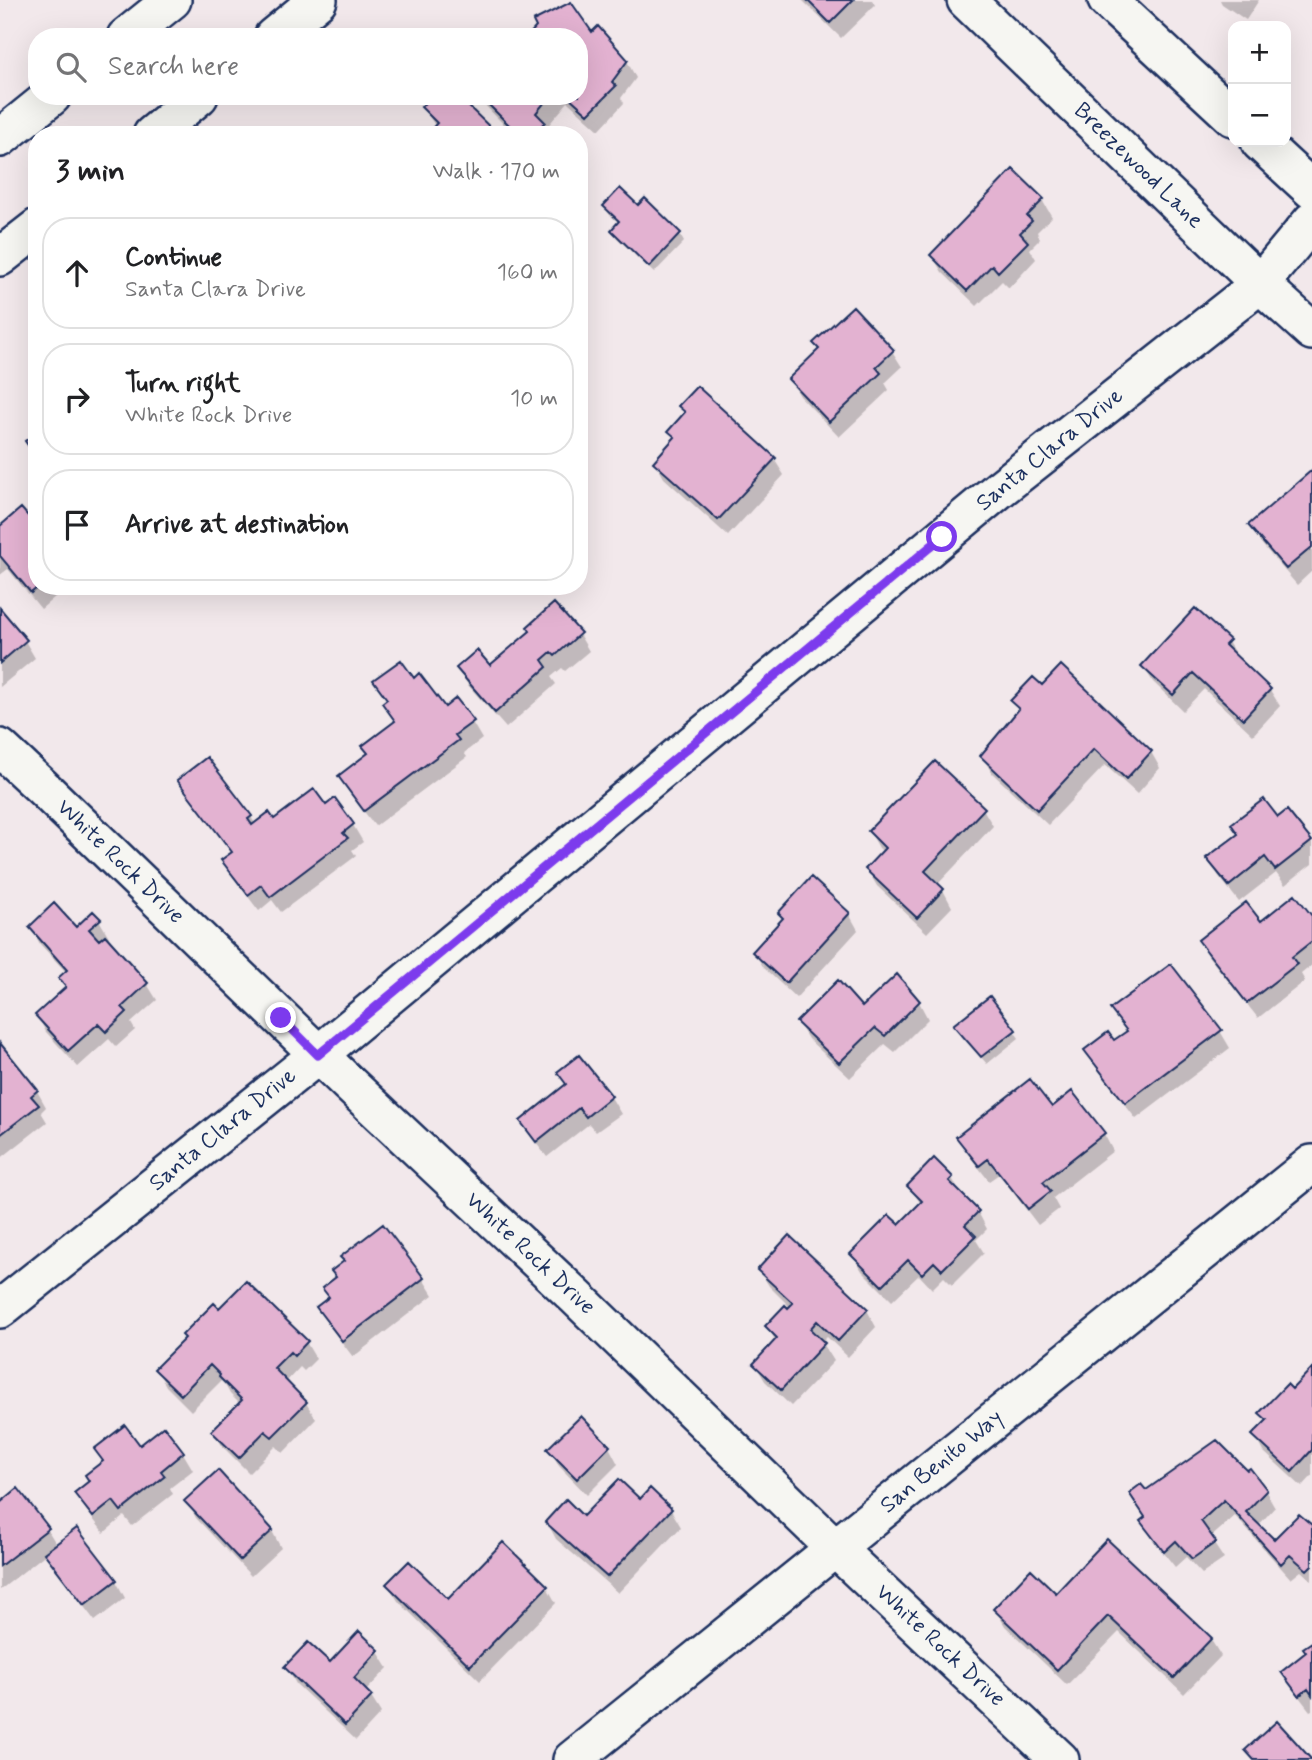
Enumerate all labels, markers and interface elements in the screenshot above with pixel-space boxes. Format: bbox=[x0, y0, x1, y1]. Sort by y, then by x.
map controls bbox=[1228, 21, 1291, 147]
button: + bbox=[1228, 21, 1291, 84]
search box bbox=[28, 28, 588, 105]
icon: search bbox=[52, 48, 90, 86]
text: Search here bbox=[108, 50, 239, 84]
button: − bbox=[1228, 84, 1291, 147]
street label: Breezewood Lane bbox=[1067, 96, 1209, 236]
text: 3 min bbox=[56, 152, 125, 191]
text: Walk · 170 m bbox=[432, 157, 560, 187]
text: Continue bbox=[125, 241, 222, 275]
icon: ahead bbox=[58, 254, 96, 292]
text: 160 m bbox=[497, 258, 558, 288]
text: Santa Clara Drive bbox=[125, 275, 306, 305]
text: Turn right bbox=[125, 367, 241, 401]
icon: right bbox=[58, 380, 96, 418]
street label: Santa Clara Drive bbox=[970, 381, 1130, 519]
text: 10 m bbox=[510, 384, 558, 414]
text: White Rock Drive bbox=[125, 401, 292, 431]
icon: arrive bbox=[58, 506, 96, 544]
text: Arrive at destination bbox=[125, 508, 349, 542]
route start bbox=[926, 521, 957, 552]
street label: White Rock Drive bbox=[49, 793, 191, 931]
route end bbox=[265, 1002, 296, 1033]
street label: Santa Clara Drive bbox=[143, 1061, 303, 1199]
street label: White Rock Drive bbox=[459, 1186, 601, 1322]
street label: San Benito Way bbox=[874, 1403, 1010, 1521]
street label: White Rock Drive bbox=[869, 1578, 1011, 1714]

